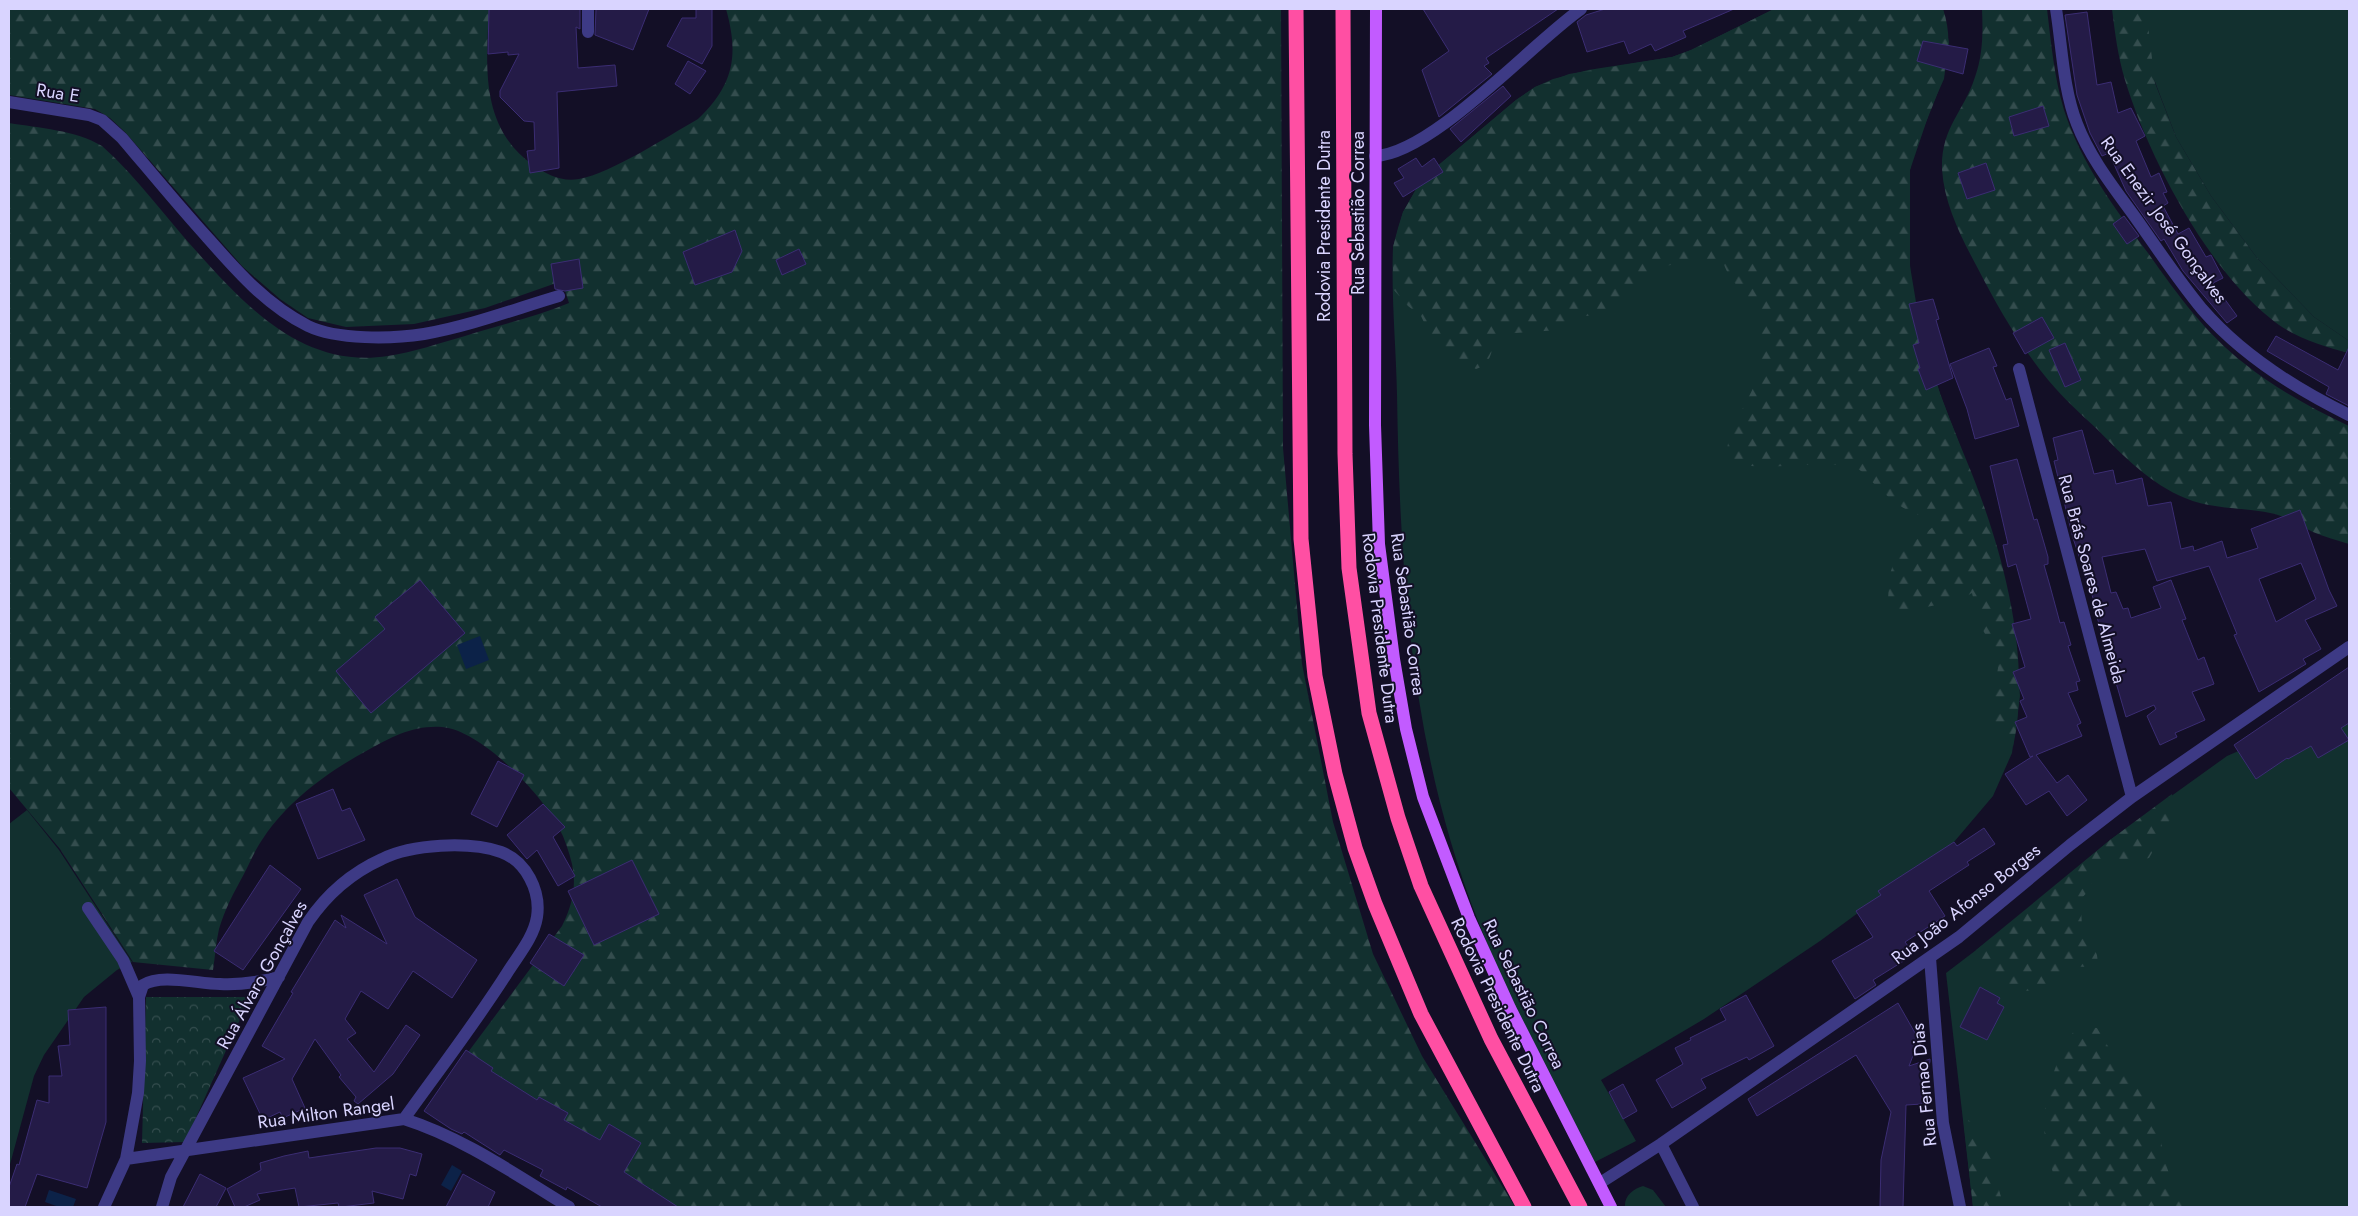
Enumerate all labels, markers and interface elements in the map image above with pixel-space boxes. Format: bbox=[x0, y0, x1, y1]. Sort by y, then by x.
street label: Rua E bbox=[34, 77, 82, 109]
street label: Rodovia Presidente Dutra bbox=[1311, 130, 1337, 322]
street label: Rua Sebastião Correa bbox=[1345, 131, 1371, 295]
street label: Rua Enezir José Gonçalves bbox=[2094, 131, 2234, 309]
street label: Rua Brás Soares de Almeida bbox=[2052, 472, 2132, 686]
street label: Rodovia Presidente Dutra bbox=[1355, 531, 1405, 725]
street label: Rua Sebastião Correa bbox=[1384, 531, 1432, 697]
street label: Rua João Afonso Borges bbox=[1886, 837, 2046, 971]
street label: Rua Álvaro Gonçalves bbox=[210, 896, 314, 1054]
street label: Rodovia Presidente Dutra bbox=[1444, 913, 1552, 1097]
street label: Rua Sebastião Correa bbox=[1476, 915, 1572, 1073]
street label: Rua Fernao Dias bbox=[1905, 1022, 1943, 1148]
street label: Rua Milton Rangel bbox=[256, 1091, 396, 1135]

